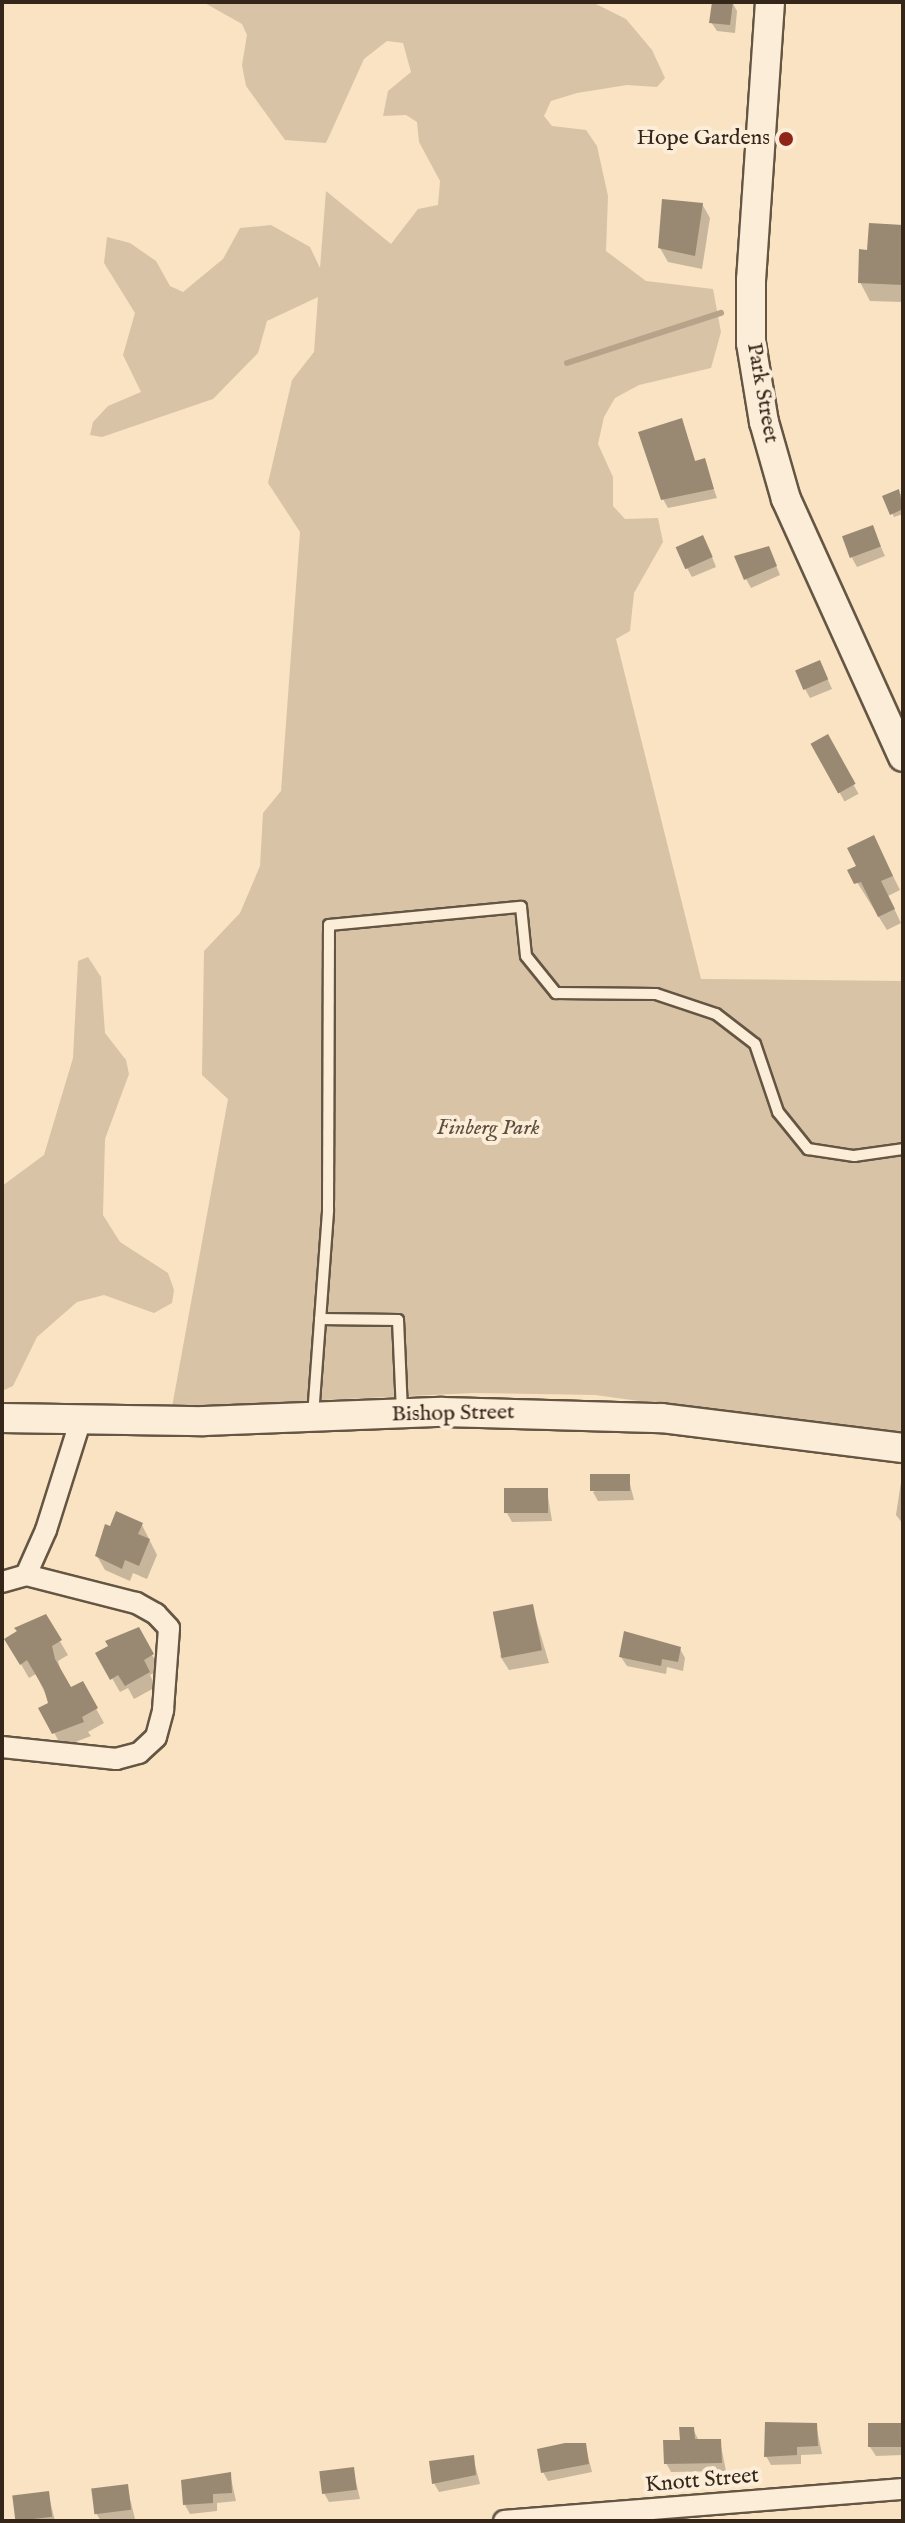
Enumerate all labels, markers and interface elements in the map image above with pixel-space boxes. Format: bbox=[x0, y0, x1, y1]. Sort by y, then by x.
place label: Hope Gardens bbox=[636, 126, 770, 152]
marker: Hope Gardens bbox=[777, 130, 795, 148]
street label: Park Street bbox=[740, 341, 784, 445]
park label: Finberg Park bbox=[436, 1116, 540, 1142]
street label: Bishop Street bbox=[391, 1400, 515, 1428]
street label: Knott Street bbox=[644, 2463, 760, 2499]

